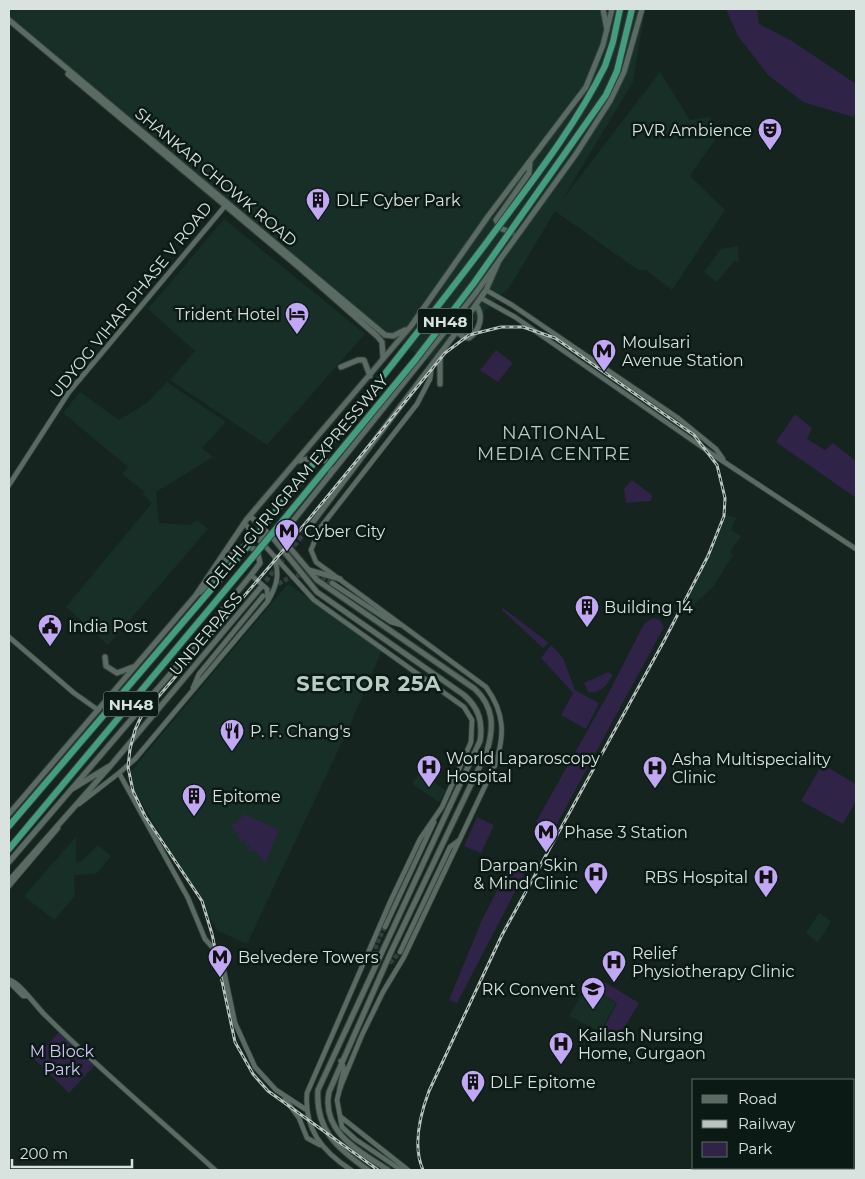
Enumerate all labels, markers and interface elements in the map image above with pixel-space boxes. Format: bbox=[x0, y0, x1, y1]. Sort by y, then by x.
street label: SHANKAR CHOWK ROAD bbox=[131, 104, 301, 250]
theatre icon: PVR Ambience bbox=[757, 117, 783, 151]
place label: PVR Ambience bbox=[631, 121, 752, 140]
building icon: DLF Cyber Park bbox=[305, 187, 331, 221]
place label: DLF Cyber Park bbox=[336, 191, 461, 210]
street label: UDYOG VIHAR PHASE V ROAD bbox=[46, 198, 216, 402]
hotel icon: Trident Hotel bbox=[284, 301, 310, 335]
place label: Trident Hotel bbox=[175, 305, 280, 324]
road number: NH48 bbox=[418, 308, 472, 334]
place label: Moulsari Avenue Station bbox=[622, 333, 744, 370]
metro station icon: Moulsari Avenue Station bbox=[591, 338, 617, 372]
street label: DELHI-GURUGRAM EXPRESSWAY bbox=[202, 370, 393, 593]
district label: NATIONAL MEDIA CENTRE bbox=[477, 422, 631, 465]
metro station icon: Cyber City bbox=[274, 518, 300, 552]
place label: Cyber City bbox=[304, 522, 386, 541]
street label: UNDERPASS bbox=[166, 588, 247, 680]
building icon: Building 14 bbox=[574, 594, 600, 628]
place label: Building 14 bbox=[604, 598, 693, 617]
public building icon: India Post bbox=[37, 613, 63, 647]
place label: India Post bbox=[68, 617, 149, 636]
district label: SECTOR 25A bbox=[296, 671, 442, 696]
road number: NH48 bbox=[104, 692, 158, 716]
restaurant icon: P. F. Chang's bbox=[219, 718, 245, 752]
place label: P. F. Chang's bbox=[250, 722, 351, 741]
place label: World Laparoscopy Hospital bbox=[446, 749, 600, 786]
place label: Asha Multispeciality Clinic bbox=[672, 750, 831, 787]
hospital icon: World Laparoscopy Hospital bbox=[416, 754, 442, 788]
hospital icon: Asha Multispeciality Clinic bbox=[642, 755, 668, 789]
building icon: Epitome bbox=[181, 783, 207, 817]
place label: Epitome bbox=[212, 787, 281, 806]
metro station icon: Phase 3 Station bbox=[533, 819, 559, 853]
place label: Phase 3 Station bbox=[564, 823, 688, 842]
place label: Darpan Skin & Mind Clinic bbox=[474, 856, 578, 893]
hospital icon: Darpan Skin & Mind Clinic bbox=[583, 861, 609, 895]
hospital icon: RBS Hospital bbox=[753, 864, 779, 898]
place label: RBS Hospital bbox=[645, 868, 748, 887]
metro station icon: Belvedere Towers bbox=[207, 944, 233, 978]
place label: Relief Physiotherapy Clinic bbox=[632, 944, 794, 981]
place label: Belvedere Towers bbox=[238, 948, 379, 967]
hospital icon: Relief Physiotherapy Clinic bbox=[601, 949, 627, 983]
school or university icon: RK Convent bbox=[580, 976, 606, 1010]
place label: RK Convent bbox=[482, 980, 576, 999]
place label: Kailash Nursing Home, Gurgaon bbox=[578, 1026, 706, 1063]
hospital icon: Kailash Nursing Home, Gurgaon bbox=[548, 1031, 574, 1065]
park label: M Block Park bbox=[30, 1042, 95, 1079]
building icon: DLF Epitome bbox=[460, 1069, 486, 1103]
place label: DLF Epitome bbox=[490, 1073, 596, 1092]
legend bbox=[692, 1079, 855, 1169]
text: Road bbox=[738, 1089, 777, 1108]
text: Railway bbox=[738, 1114, 796, 1133]
scale bar bbox=[12, 1136, 132, 1168]
text: Park bbox=[738, 1139, 772, 1158]
text: 200 m bbox=[20, 1144, 68, 1163]

